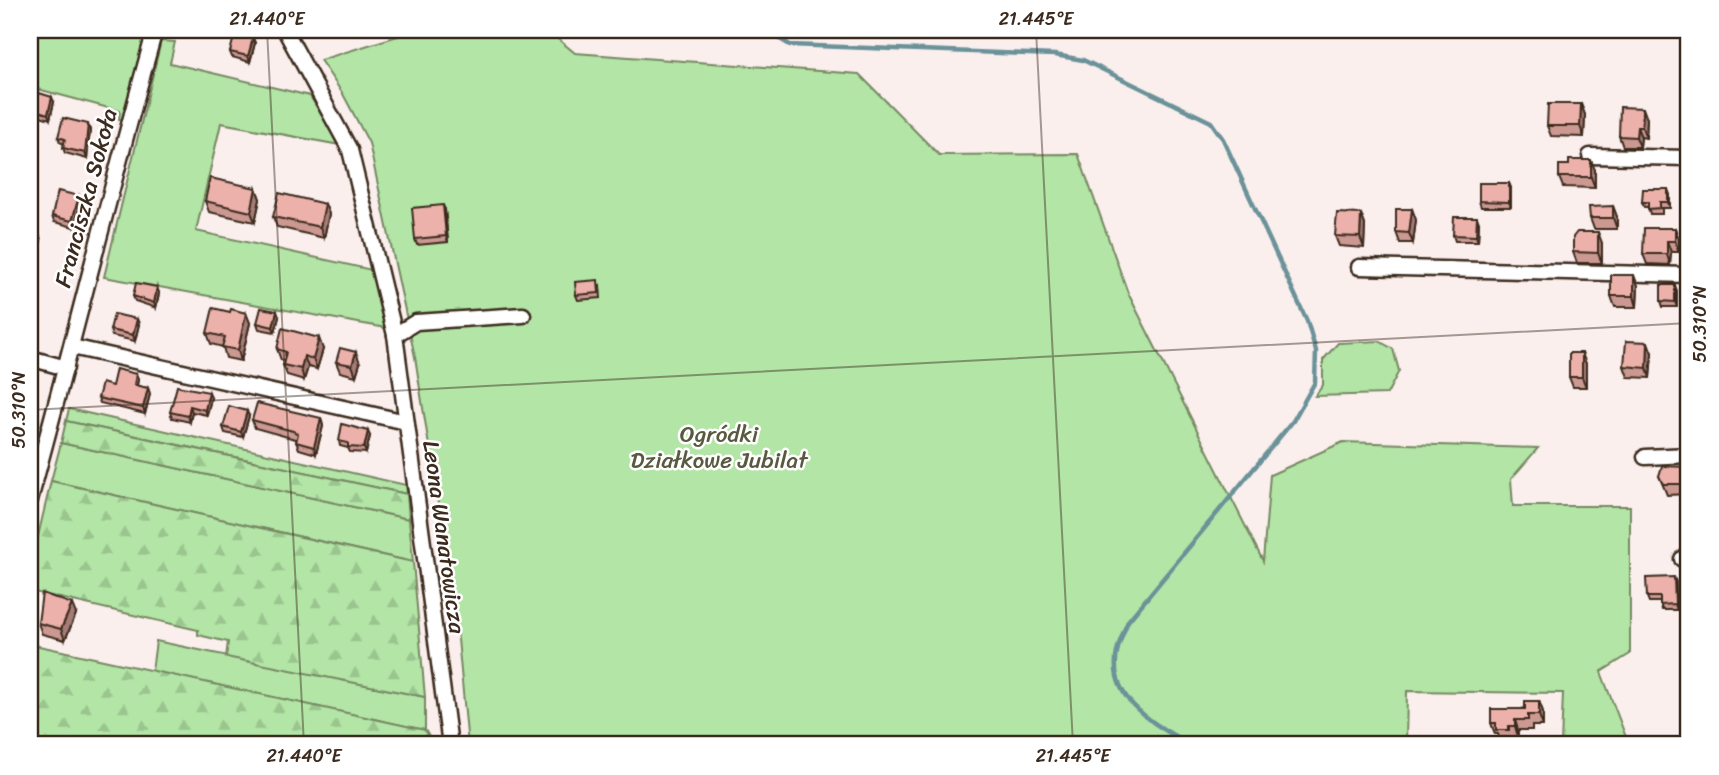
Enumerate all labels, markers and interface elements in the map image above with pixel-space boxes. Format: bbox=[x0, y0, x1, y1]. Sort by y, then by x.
text: 21.440°E bbox=[229, 3, 306, 35]
text: 21.445°E bbox=[999, 3, 1074, 35]
street label: Franciszka Sokoła bbox=[42, 103, 130, 292]
text: 50.310°N bbox=[1684, 285, 1716, 362]
text: 50.310°N bbox=[3, 371, 35, 448]
park label: Ogródki Działkowe Jubilat bbox=[631, 414, 809, 481]
street label: Leona Wanatowicza bbox=[410, 438, 478, 637]
text: 21.440°E bbox=[266, 740, 343, 772]
text: 21.445°E bbox=[1036, 740, 1111, 772]

